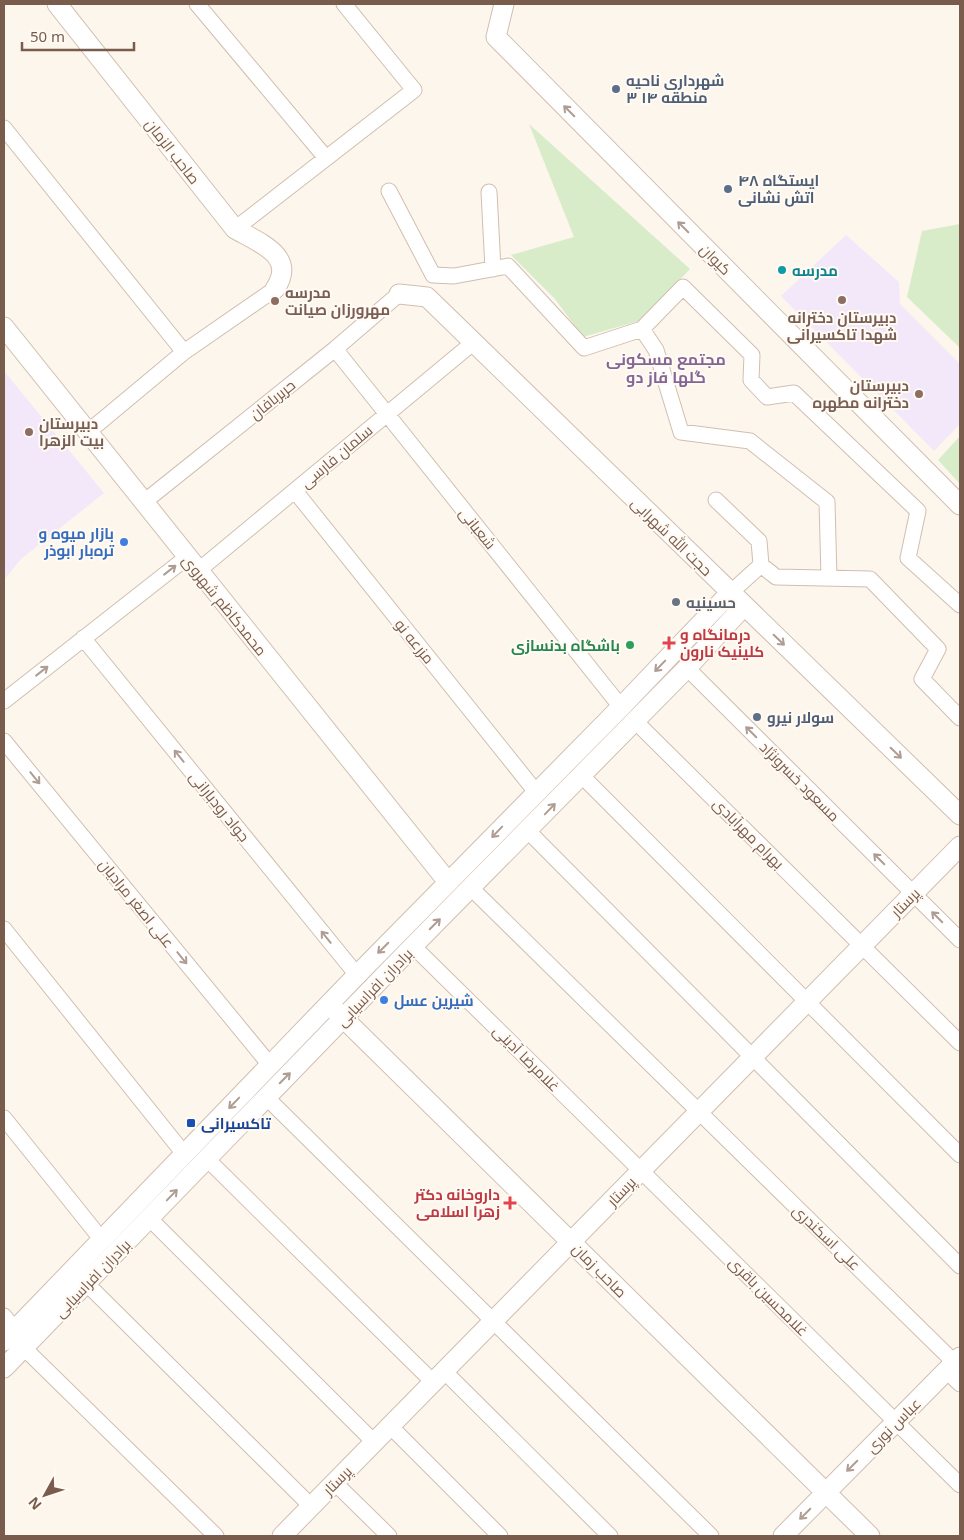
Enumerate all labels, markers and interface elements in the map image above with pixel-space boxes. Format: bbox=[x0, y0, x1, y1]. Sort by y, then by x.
scale bar bbox=[22, 20, 135, 52]
text: 50 m bbox=[30, 26, 65, 46]
place label: شهرداری ناحیه ۳ منطقه ۱۴ bbox=[626, 70, 724, 107]
marker: شهرداری ناحیه ۳ منطقه ۱۴ bbox=[610, 83, 622, 95]
one-way arrow bbox=[563, 105, 575, 117]
street label: صاحب الزمان bbox=[140, 114, 205, 188]
place label: ایستگاه ۴۸ اتش نشانی bbox=[738, 170, 819, 207]
marker: ایستگاه ۴۸ اتش نشانی bbox=[722, 183, 734, 195]
one-way arrow bbox=[677, 220, 689, 233]
street label: کیوان bbox=[695, 239, 736, 280]
place label: مدرسه bbox=[792, 260, 838, 280]
marker: مدرسه bbox=[776, 264, 788, 276]
place label: مدرسه مهرورزان صیانت bbox=[285, 282, 390, 319]
marker: دبیرستان دخترانه شهدا تاکسیرانی bbox=[836, 294, 848, 306]
marker: مدرسه مهرورزان صیانت bbox=[269, 295, 281, 307]
place label: دبیرستان دخترانه شهدا تاکسیرانی bbox=[787, 307, 897, 344]
district label: مجتمع مسکونی گلها فاز دو bbox=[606, 348, 726, 388]
street label: حریربافان bbox=[245, 374, 300, 424]
place label: دبیرستان دخترانه مطهره bbox=[812, 375, 909, 412]
marker: دبیرستان دخترانه مطهره bbox=[913, 388, 925, 400]
place label: دبیرستان بیت الزهرا bbox=[39, 413, 104, 450]
street label: سلمان فارسی bbox=[296, 420, 377, 493]
marker: دبیرستان بیت الزهرا bbox=[23, 426, 35, 438]
street label: حجت الله شهرابی bbox=[626, 492, 717, 581]
street label: شعبانی bbox=[454, 503, 501, 554]
place label: بازار میوه و تره‌بار ابوذر bbox=[38, 523, 115, 560]
marker: بازار میوه و تره‌بار ابوذر bbox=[118, 536, 130, 548]
street label: محمدکاظم شهروی bbox=[177, 551, 272, 660]
one-way arrow bbox=[163, 565, 176, 576]
place label: حسینیه bbox=[686, 592, 736, 612]
marker: حسینیه bbox=[670, 596, 682, 608]
street label: مزرعه نو bbox=[391, 614, 439, 668]
place label: درمانگاه و کلینیک نارون bbox=[680, 624, 764, 661]
one-way arrow bbox=[773, 634, 786, 646]
place label: باشگاه بدنسازی bbox=[511, 635, 620, 655]
marker: درمانگاه و کلینیک نارون bbox=[662, 636, 676, 650]
marker: باشگاه بدنسازی bbox=[624, 639, 636, 651]
one-way arrow bbox=[654, 660, 666, 673]
one-way arrow bbox=[35, 665, 48, 676]
place label: سولار نیرو bbox=[767, 707, 834, 727]
marker: سولار نیرو bbox=[751, 711, 763, 723]
one-way arrow bbox=[745, 726, 758, 738]
street label: مسعود خسرونژاد bbox=[756, 737, 844, 825]
one-way arrow bbox=[890, 747, 903, 759]
one-way arrow bbox=[174, 750, 185, 763]
street label: جواد رودبارانی bbox=[185, 767, 255, 846]
one-way arrow bbox=[29, 772, 40, 785]
street label: بهرام مهرآبادی bbox=[708, 793, 789, 874]
one-way arrow bbox=[544, 803, 556, 816]
one-way arrow bbox=[491, 826, 503, 838]
one-way arrow bbox=[873, 853, 885, 865]
street label: علی اصغر مرادیان bbox=[94, 854, 179, 952]
street label: پرستار bbox=[885, 883, 925, 922]
one-way arrow bbox=[931, 910, 943, 923]
one-way arrow bbox=[429, 918, 441, 931]
one-way arrow bbox=[321, 931, 332, 944]
one-way arrow bbox=[377, 942, 389, 954]
street label: برادران افراسیابی bbox=[331, 943, 417, 1031]
one-way arrow bbox=[176, 951, 187, 964]
place label: شیرین عسل bbox=[394, 990, 474, 1010]
marker: شیرین عسل bbox=[378, 994, 390, 1006]
street label: غلامرضا آدینی bbox=[489, 1020, 565, 1096]
one-way arrow bbox=[278, 1072, 291, 1084]
one-way arrow bbox=[228, 1096, 240, 1109]
place label: تاکسیرانی bbox=[201, 1113, 271, 1133]
marker: تاکسیرانی bbox=[185, 1117, 197, 1129]
street label: پرستار bbox=[601, 1172, 641, 1211]
place label: داروخانه دکتر زهرا اسلامی bbox=[413, 1184, 500, 1221]
one-way arrow bbox=[166, 1189, 178, 1201]
marker: داروخانه دکتر زهرا اسلامی bbox=[504, 1197, 516, 1209]
street label: علی اسکندری bbox=[788, 1200, 865, 1275]
street label: برادران افراسیابی bbox=[49, 1234, 135, 1322]
street label: صاحب زمان bbox=[568, 1238, 632, 1302]
street label: غلامحسین باقری bbox=[724, 1252, 813, 1341]
street label: عباس نوری bbox=[861, 1393, 925, 1457]
one-way arrow bbox=[846, 1460, 858, 1473]
street label: پرستار bbox=[317, 1461, 357, 1500]
north arrow bbox=[20, 1470, 70, 1520]
text: N bbox=[24, 1493, 46, 1514]
one-way arrow bbox=[799, 1508, 811, 1520]

